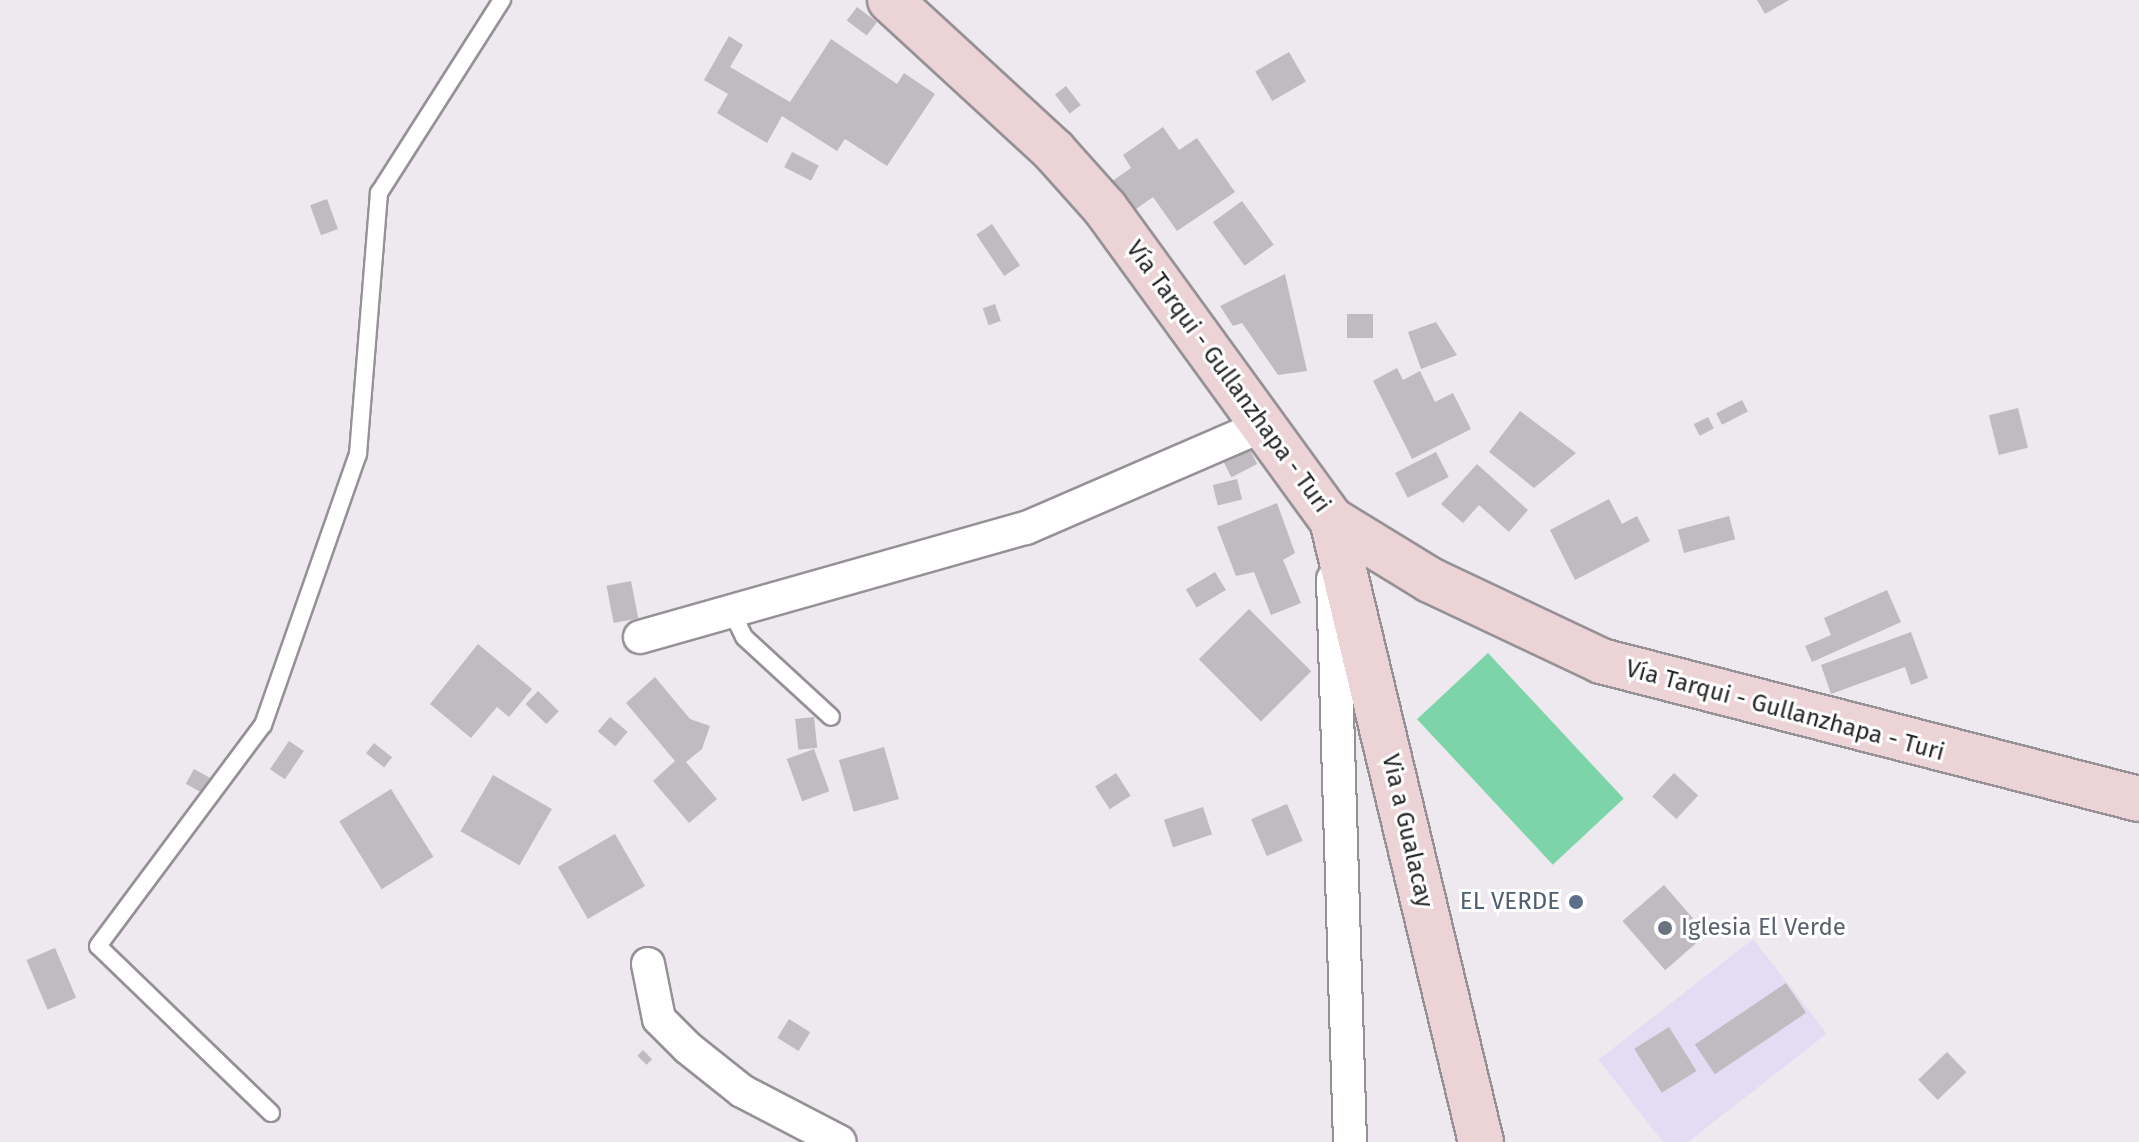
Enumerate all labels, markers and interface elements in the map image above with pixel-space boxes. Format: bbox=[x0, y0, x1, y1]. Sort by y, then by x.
street label: Vía Tarqui - Gullanzhapa - Turi bbox=[1120, 236, 1336, 518]
street label: Vía Tarqui - Gullanzhapa - Turi bbox=[1622, 655, 1948, 767]
street label: Via a Gualacay bbox=[1375, 751, 1439, 911]
place label: EL VERDE bbox=[1460, 888, 1560, 916]
marker: EL VERDE bbox=[1567, 893, 1585, 911]
place label: Iglesia El Verde bbox=[1681, 914, 1846, 942]
marker: Iglesia El Verde bbox=[1656, 919, 1674, 937]

